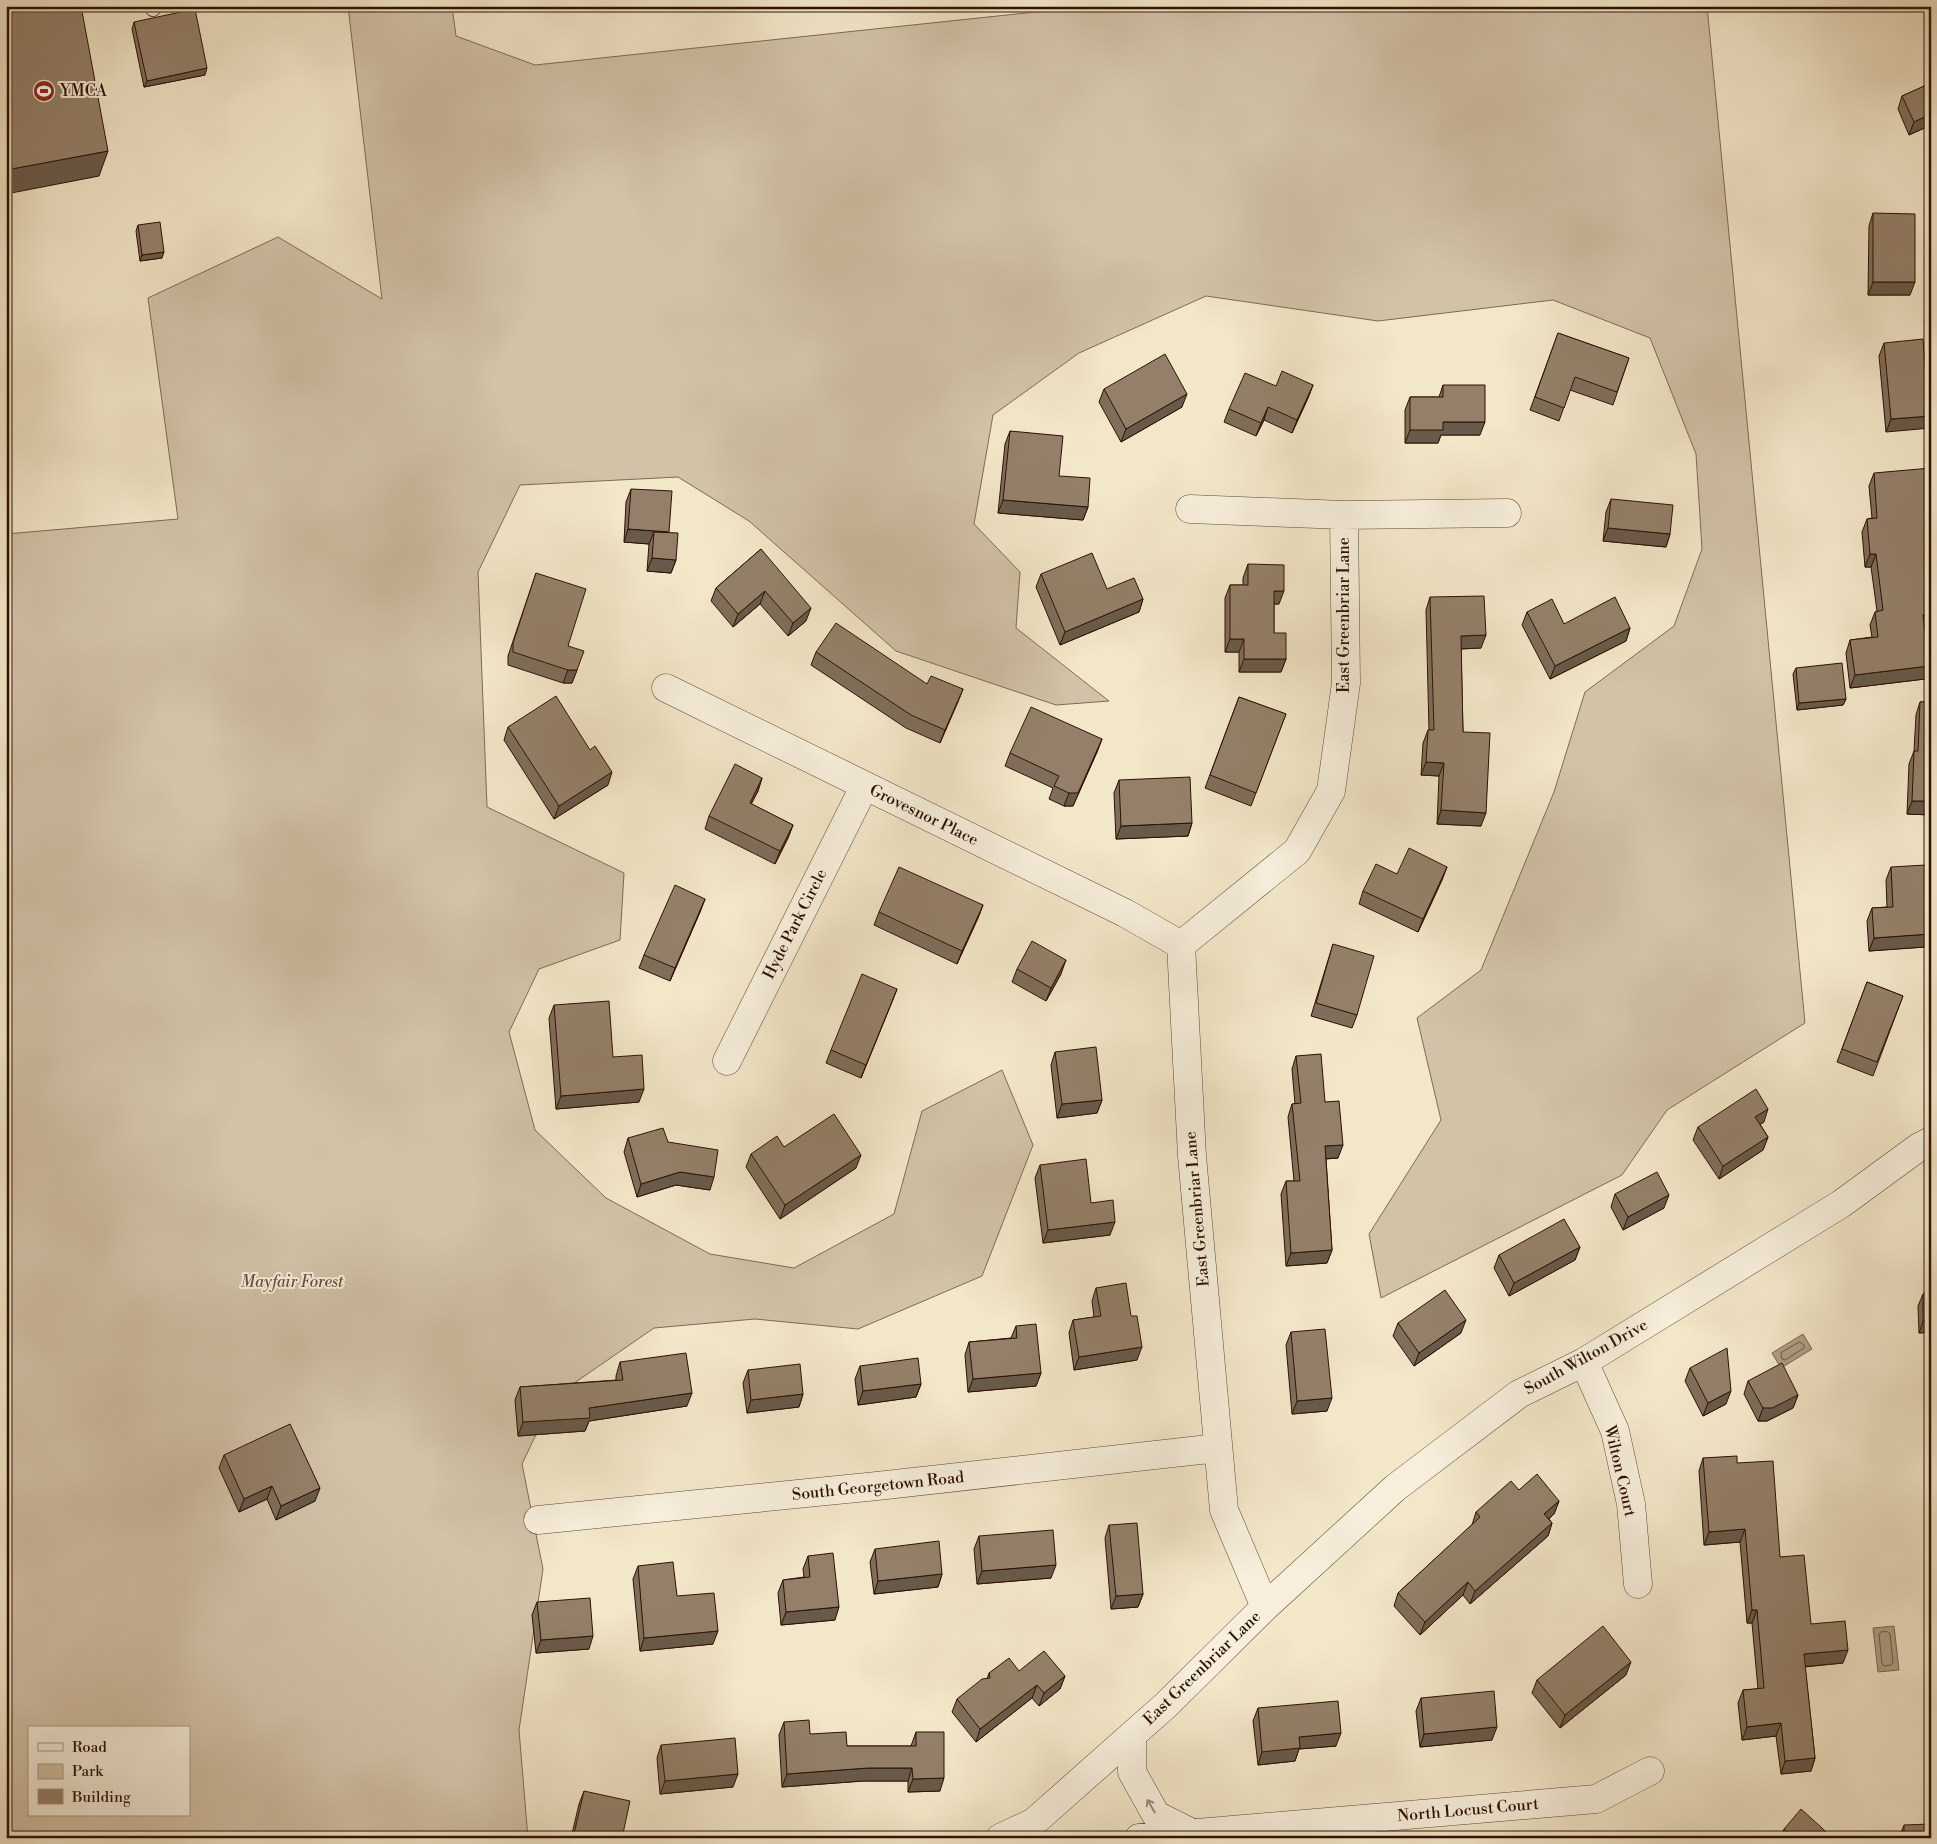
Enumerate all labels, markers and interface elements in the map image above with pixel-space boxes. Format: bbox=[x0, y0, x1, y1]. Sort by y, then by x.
sports icon: YMCA bbox=[32, 79, 56, 103]
place label: YMCA bbox=[59, 81, 108, 101]
street label: East Greenbriar Lane bbox=[1334, 537, 1354, 693]
street label: Grovesnor Place bbox=[866, 780, 982, 850]
street label: Hyde Park Circle bbox=[759, 866, 831, 982]
street label: East Greenbriar Lane bbox=[1180, 1131, 1214, 1287]
park label: Mayfair Forest bbox=[241, 1272, 344, 1292]
street label: South Wilton Drive bbox=[1521, 1315, 1651, 1399]
street label: Wilton Court bbox=[1600, 1422, 1640, 1519]
street label: South Georgetown Road bbox=[791, 1467, 965, 1505]
street label: East Greenbriar Lane bbox=[1139, 1607, 1265, 1729]
legend bbox=[28, 1726, 190, 1816]
text: Road bbox=[72, 1738, 107, 1757]
text: Park bbox=[72, 1762, 104, 1781]
text: Building bbox=[71, 1788, 131, 1807]
street label: North Locust Court bbox=[1397, 1794, 1540, 1826]
one-way arrow bbox=[1145, 1799, 1155, 1814]

